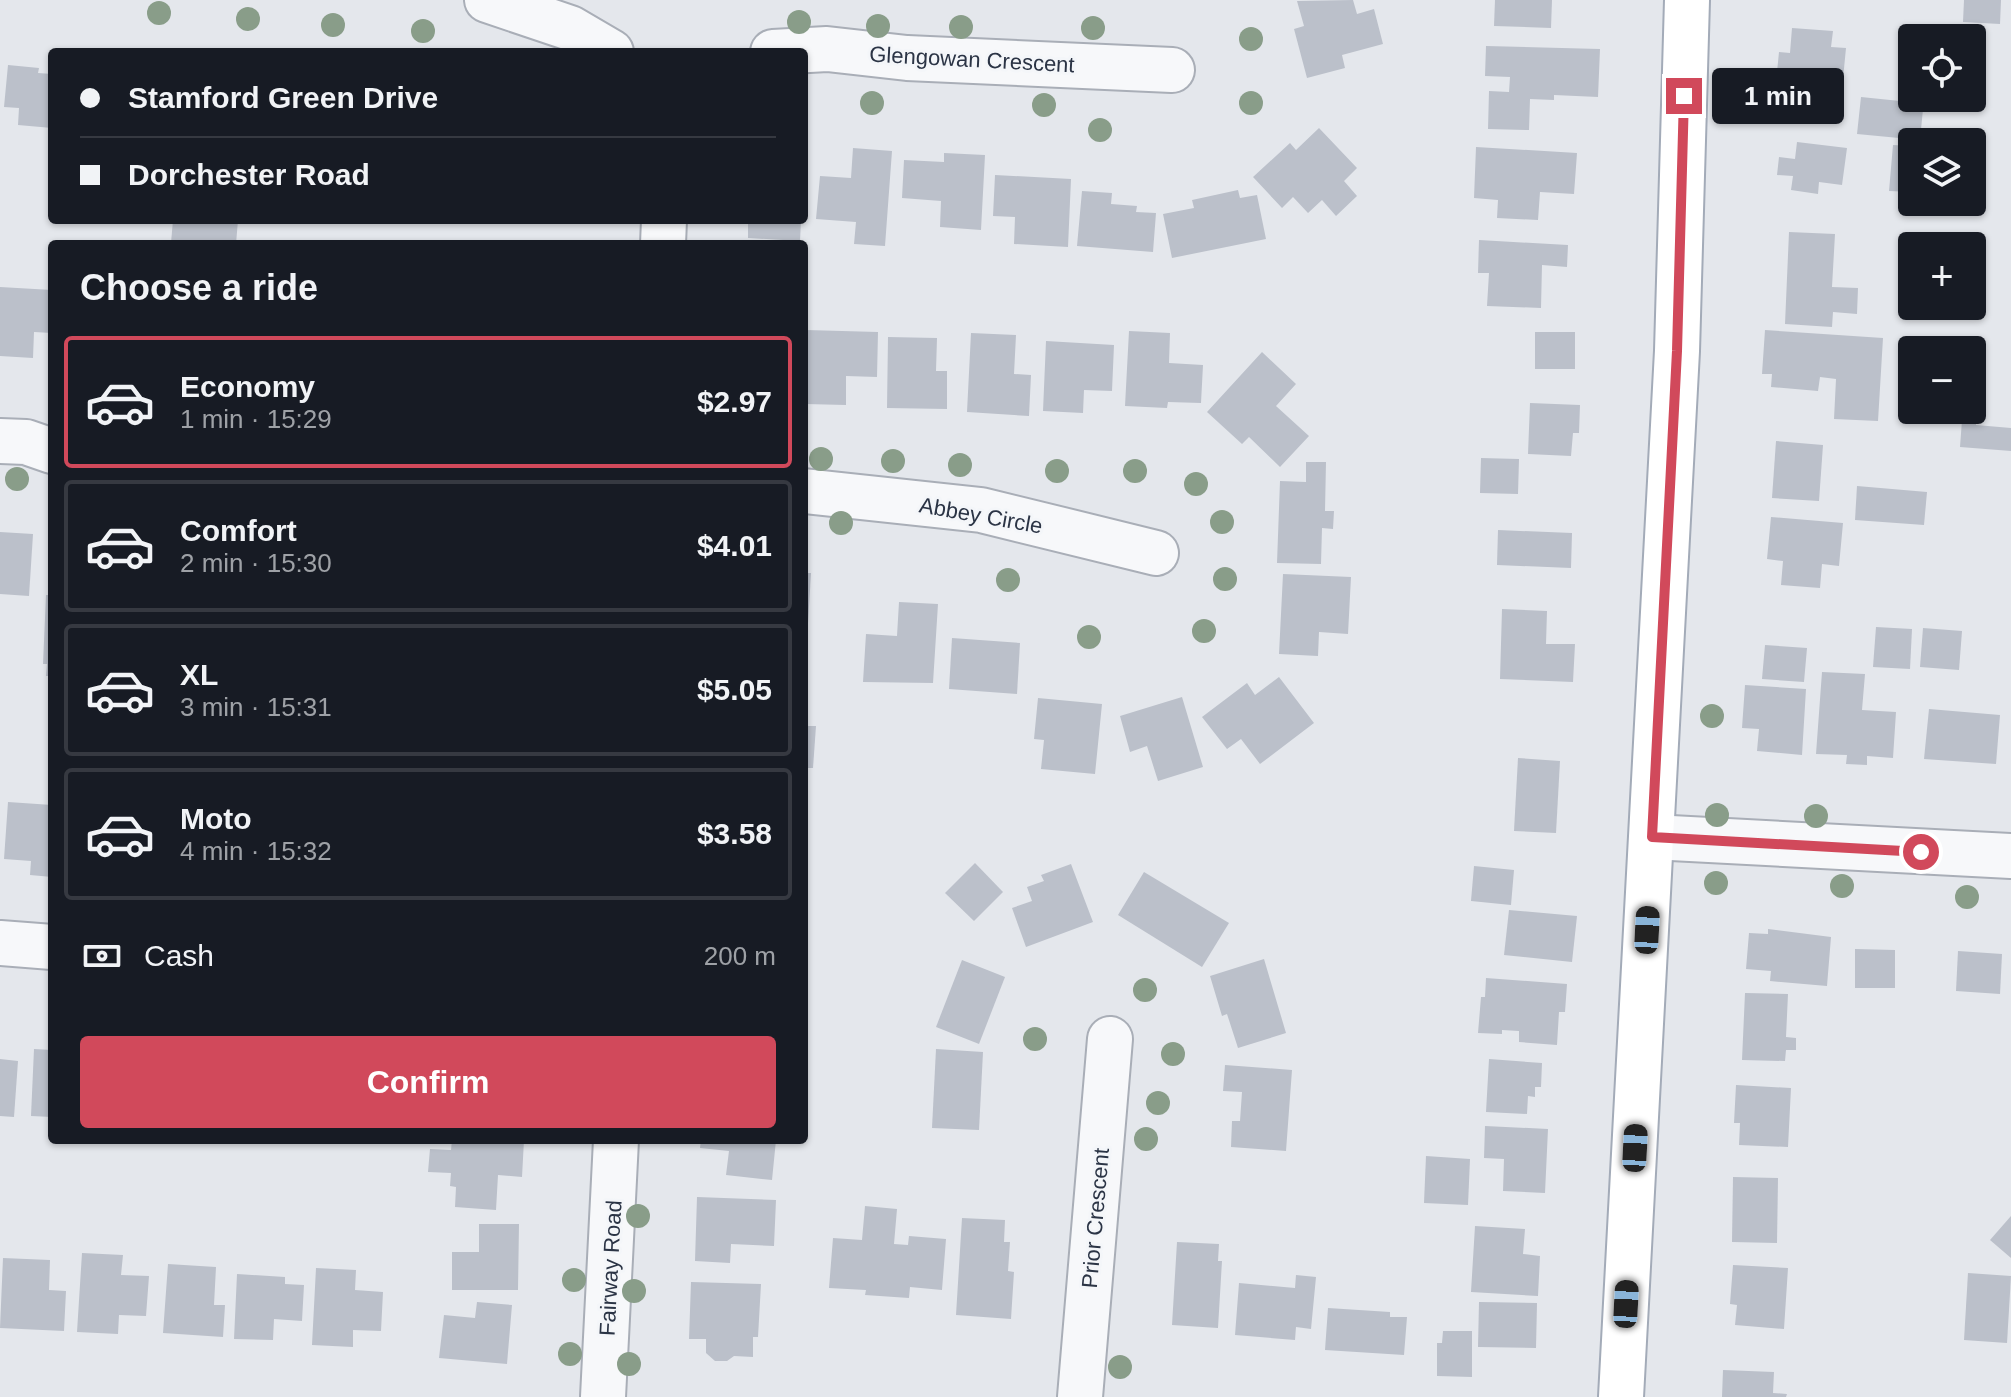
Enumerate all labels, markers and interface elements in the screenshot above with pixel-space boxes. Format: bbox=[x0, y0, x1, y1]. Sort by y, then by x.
map controls bbox=[1898, 24, 1986, 424]
button: locate bbox=[1898, 24, 1986, 112]
street label: Glengowan Crescent bbox=[869, 42, 1075, 77]
callout: 1 min bbox=[1712, 68, 1844, 124]
route end bbox=[1666, 78, 1702, 114]
text: Stamford Green Drive bbox=[128, 81, 438, 114]
text: 1 min bbox=[1744, 81, 1812, 111]
button: layers bbox=[1898, 128, 1986, 216]
text: Dorchester Road bbox=[128, 158, 370, 191]
button: + bbox=[1898, 232, 1986, 320]
text: Choose a ride bbox=[80, 267, 318, 308]
button: − bbox=[1898, 336, 1986, 424]
icon: car bbox=[84, 366, 156, 438]
text: Economy bbox=[180, 370, 315, 403]
text: $2.97 bbox=[697, 385, 772, 418]
text: 1 min · 15:29 bbox=[180, 404, 332, 434]
street label: Abbey Circle bbox=[917, 492, 1044, 539]
icon: car bbox=[84, 510, 156, 582]
text: Comfort bbox=[180, 514, 297, 547]
text: $4.01 bbox=[697, 529, 772, 562]
text: 2 min · 15:30 bbox=[180, 548, 332, 578]
icon: car bbox=[84, 654, 156, 726]
text: XL bbox=[180, 658, 218, 691]
text: $5.05 bbox=[697, 673, 772, 706]
text: 3 min · 15:31 bbox=[180, 692, 332, 722]
icon: car bbox=[84, 798, 156, 870]
text: Moto bbox=[180, 802, 252, 835]
text: $3.58 bbox=[697, 817, 772, 850]
route start bbox=[1903, 834, 1939, 870]
text: 4 min · 15:32 bbox=[180, 836, 332, 866]
car bbox=[1634, 905, 1660, 955]
icon: cash bbox=[80, 934, 124, 978]
text: Cash bbox=[144, 939, 214, 972]
text: 200 m bbox=[704, 941, 776, 971]
button: Confirm bbox=[80, 1036, 776, 1128]
car bbox=[1622, 1123, 1648, 1173]
street label: Prior Crescent bbox=[1077, 1147, 1114, 1289]
street label: Fairway Road bbox=[594, 1200, 627, 1336]
car bbox=[1613, 1279, 1639, 1329]

